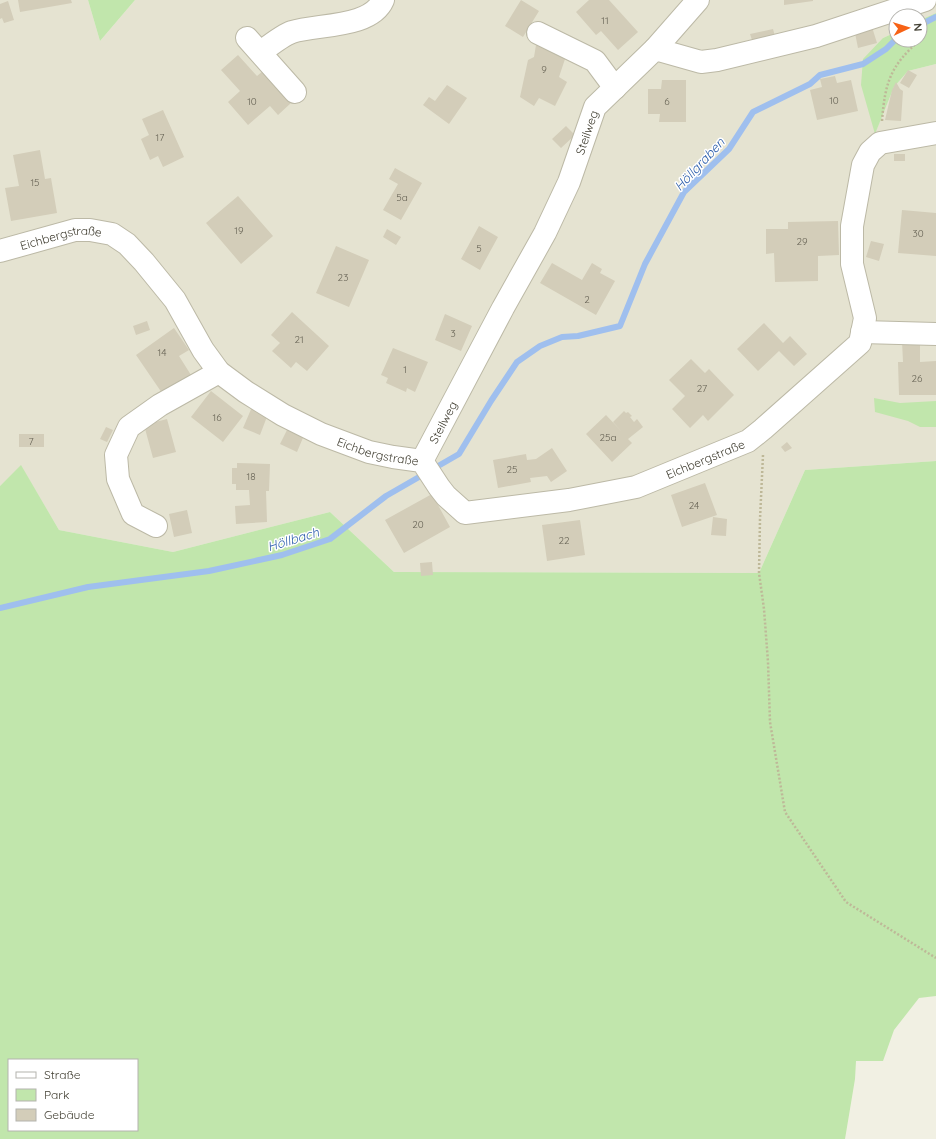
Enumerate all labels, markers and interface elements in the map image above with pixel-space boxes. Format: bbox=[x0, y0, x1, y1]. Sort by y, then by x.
north arrow bbox=[888, 8, 928, 48]
house number: 11 bbox=[601, 14, 609, 27]
text: N bbox=[911, 23, 925, 32]
house number: 9 bbox=[541, 63, 547, 76]
house number: 10 bbox=[829, 94, 839, 107]
house number: 10 bbox=[247, 95, 257, 108]
house number: 6 bbox=[664, 95, 670, 108]
street label: Steilweg bbox=[572, 108, 601, 157]
house number: 17 bbox=[156, 131, 164, 144]
water label: Höllgraben bbox=[670, 134, 728, 194]
house number: 15 bbox=[30, 176, 40, 189]
house number: 5a bbox=[396, 191, 408, 204]
street label: Eichbergstraße bbox=[18, 222, 103, 253]
house number: 19 bbox=[234, 224, 244, 237]
house number: 30 bbox=[912, 227, 924, 240]
house number: 29 bbox=[796, 235, 808, 248]
house number: 5 bbox=[476, 242, 482, 255]
house number: 23 bbox=[338, 271, 348, 284]
house number: 2 bbox=[584, 293, 590, 306]
house number: 3 bbox=[450, 327, 456, 340]
house number: 21 bbox=[294, 333, 304, 346]
house number: 14 bbox=[158, 346, 166, 359]
house number: 1 bbox=[403, 363, 407, 376]
house number: 26 bbox=[912, 372, 923, 385]
house number: 27 bbox=[697, 382, 707, 395]
street label: Steilweg bbox=[425, 398, 460, 446]
house number: 16 bbox=[212, 411, 222, 424]
house number: 25a bbox=[599, 431, 617, 444]
street label: Eichbergstraße bbox=[335, 433, 420, 468]
house number: 7 bbox=[28, 435, 34, 448]
street label: Eichbergstraße bbox=[663, 436, 747, 481]
house number: 25 bbox=[507, 463, 518, 476]
house number: 18 bbox=[246, 470, 256, 483]
house number: 24 bbox=[689, 499, 699, 512]
house number: 20 bbox=[412, 518, 424, 531]
water label: Höllbach bbox=[265, 523, 321, 554]
house number: 22 bbox=[558, 534, 570, 547]
legend bbox=[8, 1059, 138, 1131]
text: Straße bbox=[44, 1067, 81, 1082]
text: Park bbox=[44, 1087, 69, 1102]
text: Gebäude bbox=[44, 1107, 95, 1122]

